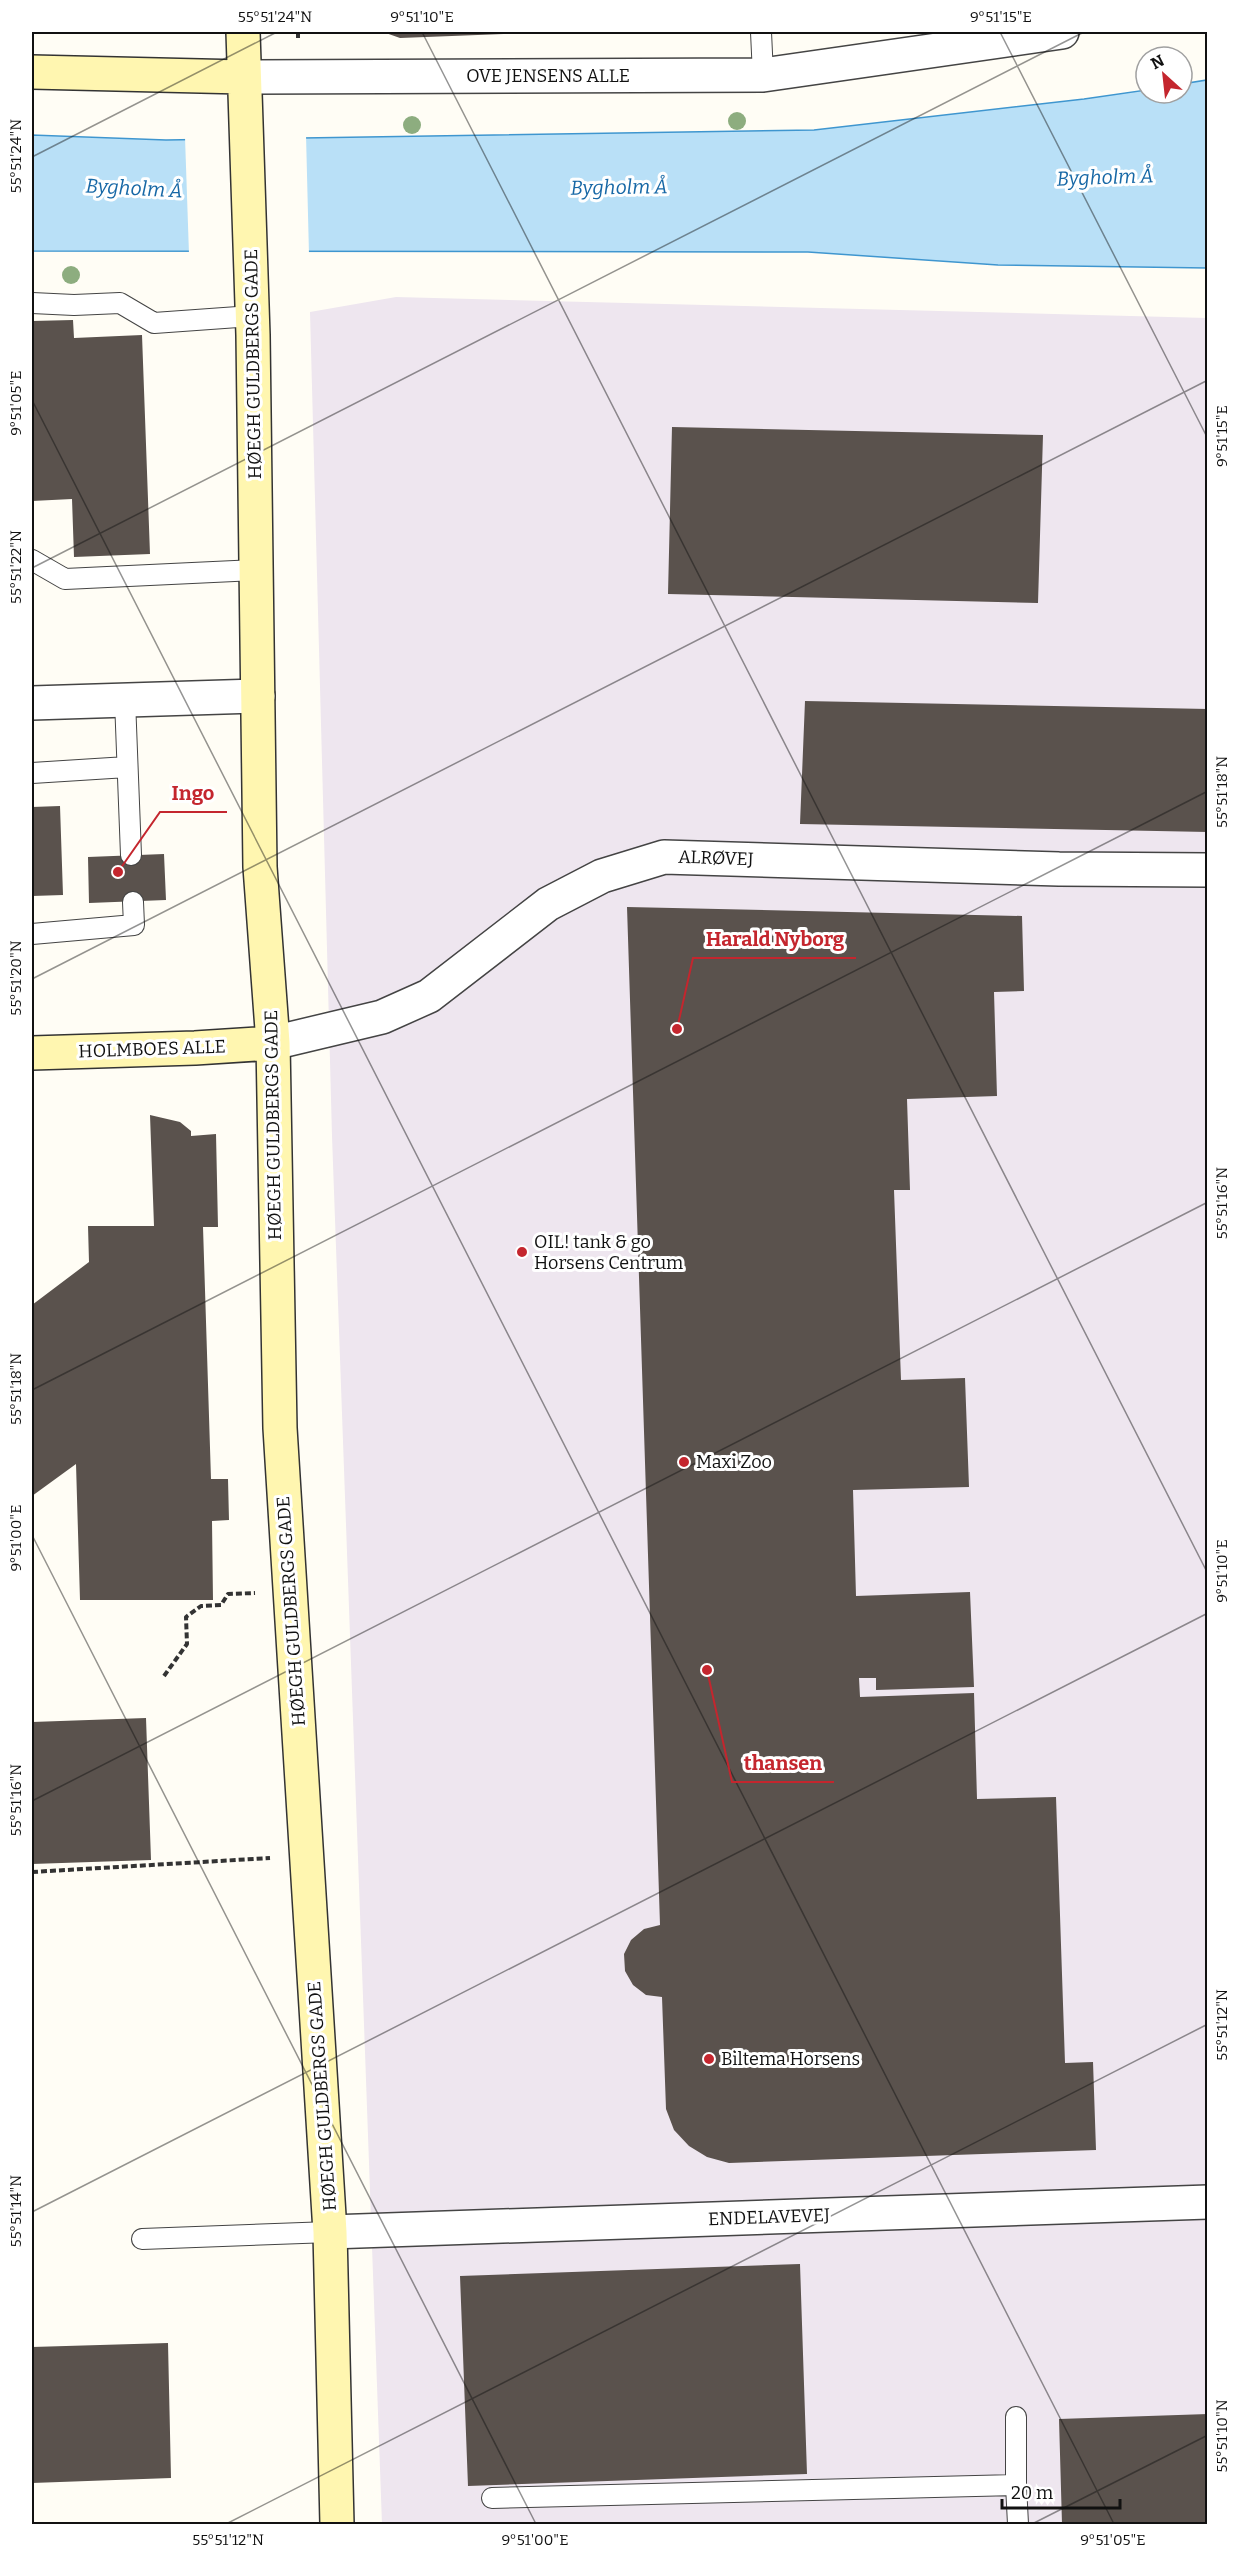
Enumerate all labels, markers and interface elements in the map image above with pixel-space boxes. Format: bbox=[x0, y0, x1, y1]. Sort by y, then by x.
text: 55°51'24"N bbox=[238, 8, 312, 26]
text: 9°51'10"E bbox=[390, 8, 454, 26]
text: 9°51'15"E bbox=[970, 8, 1032, 26]
north arrow bbox=[1134, 45, 1194, 105]
text: N bbox=[1148, 51, 1167, 73]
street label: OVE JENSENS ALLE bbox=[466, 65, 630, 87]
text: 55°51'24"N bbox=[7, 119, 25, 193]
water label: Bygholm Å bbox=[1056, 163, 1154, 191]
water label: Bygholm Å bbox=[85, 173, 183, 203]
water label: Bygholm Å bbox=[570, 174, 668, 200]
street label: HØEGH GULDBERGS GADE bbox=[240, 249, 266, 479]
text: 9°51'05"E bbox=[7, 370, 25, 436]
text: 9°51'15"E bbox=[1213, 405, 1231, 467]
text: 55°51'22"N bbox=[7, 530, 25, 604]
text: 55°51'18"N bbox=[1213, 756, 1231, 828]
callout: Ingo bbox=[160, 774, 227, 812]
text: Ingo bbox=[172, 781, 214, 805]
street label: ALRØVEJ bbox=[678, 846, 754, 870]
callout: Harald Nyborg bbox=[693, 920, 856, 958]
text: Harald Nyborg bbox=[706, 927, 845, 951]
text: 55°51'20"N bbox=[7, 940, 25, 1016]
street label: HØEGH GULDBERGS GADE bbox=[260, 1010, 286, 1240]
street label: HOLMBOES ALLE bbox=[78, 1035, 226, 1063]
text: 55°51'16"N bbox=[1213, 1167, 1231, 1239]
place label: OIL! tank & go Horsens Centrum bbox=[534, 1231, 683, 1274]
marker: OIL! tank & go Horsens Centrum bbox=[515, 1245, 529, 1259]
text: 55°51'18"N bbox=[7, 1353, 25, 1425]
place label: Maxi Zoo bbox=[696, 1451, 772, 1473]
marker: Maxi Zoo bbox=[677, 1455, 691, 1469]
street label: HØEGH GULDBERGS GADE bbox=[272, 1495, 310, 1727]
text: 9°51'00"E bbox=[7, 1505, 25, 1571]
text: 9°51'10"E bbox=[1213, 1539, 1231, 1603]
callout: thansen bbox=[732, 1744, 834, 1782]
text: thansen bbox=[744, 1751, 822, 1775]
text: 55°51'16"N bbox=[7, 1764, 25, 1836]
street label: HØEGH GULDBERGS GADE bbox=[303, 1980, 341, 2212]
text: 55°51'12"N bbox=[1213, 1989, 1231, 2061]
place label: Biltema Horsens bbox=[721, 2048, 860, 2070]
marker: Biltema Horsens bbox=[702, 2052, 716, 2066]
text: 55°51'14"N bbox=[7, 2175, 25, 2247]
street label: ENDELAVEVEJ bbox=[708, 2204, 830, 2230]
text: 55°51'10"N bbox=[1213, 2399, 1231, 2473]
scale bar bbox=[1002, 2472, 1120, 2510]
text: 20 m bbox=[1011, 2482, 1053, 2504]
text: 55°51'12"N bbox=[192, 2531, 264, 2549]
text: 9°51'00"E bbox=[502, 2531, 568, 2549]
text: 9°51'05"E bbox=[1080, 2531, 1146, 2549]

